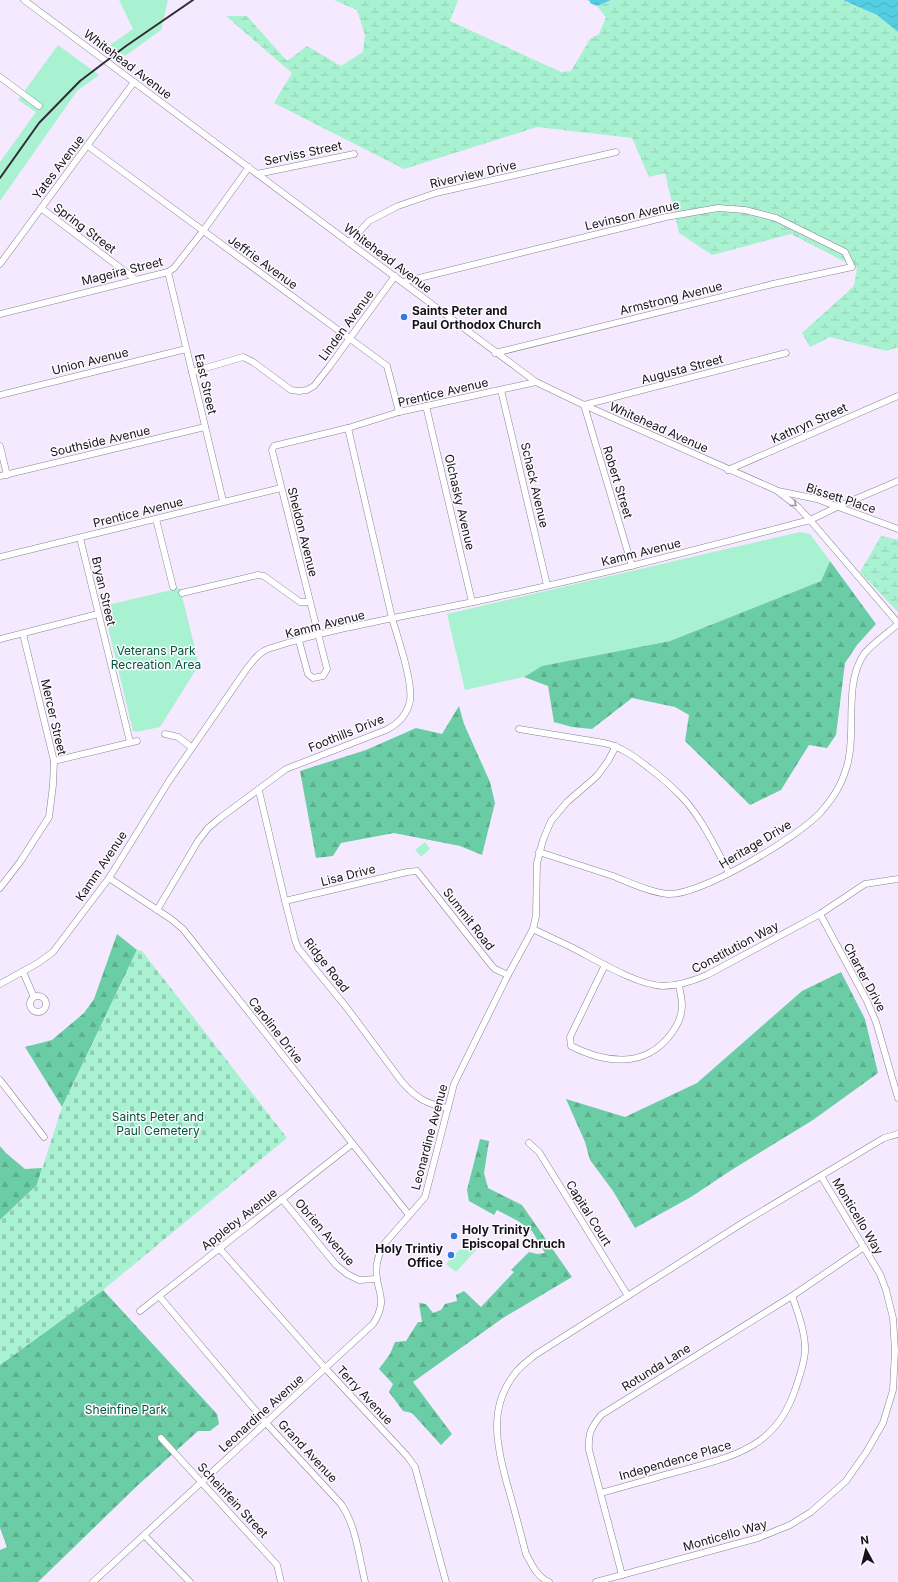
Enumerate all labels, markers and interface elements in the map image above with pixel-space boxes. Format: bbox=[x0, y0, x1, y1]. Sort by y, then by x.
street label: Whitehead Avenue bbox=[81, 26, 175, 102]
street label: Yates Avenue bbox=[29, 132, 87, 202]
street label: Serviss Street bbox=[263, 137, 343, 169]
street label: Riverview Drive bbox=[428, 157, 518, 191]
street label: Levinson Avenue bbox=[583, 197, 681, 233]
street label: Spring Street bbox=[51, 200, 119, 256]
street label: Whitehead Avenue bbox=[341, 220, 435, 296]
street label: Jeffrie Avenue bbox=[225, 232, 301, 292]
street label: Mageira Street bbox=[80, 254, 164, 288]
street label: Armstrong Avenue bbox=[618, 278, 724, 318]
street label: Linden Avenue bbox=[315, 287, 377, 363]
place label: Saints Peter and Paul Orthodox Church bbox=[412, 303, 541, 332]
marker: Saints Peter and Paul Orthodox Church bbox=[399, 312, 409, 322]
street label: Union Avenue bbox=[50, 344, 130, 378]
street label: Augusta Street bbox=[639, 351, 725, 387]
street label: East Street bbox=[192, 352, 220, 416]
street label: Prentice Avenue bbox=[396, 374, 490, 410]
street label: Whitehead Avenue bbox=[607, 398, 711, 456]
street label: Kathryn Street bbox=[769, 400, 849, 446]
street label: Southside Avenue bbox=[49, 422, 151, 460]
street label: Schack Avenue bbox=[518, 441, 552, 529]
street label: Robert Street bbox=[600, 444, 636, 520]
street label: Olchasky Avenue bbox=[442, 453, 478, 551]
street label: Bissett Place bbox=[804, 480, 878, 516]
street label: Sheldon Avenue bbox=[285, 486, 321, 578]
street label: Prentice Avenue bbox=[91, 494, 185, 530]
one-way arrow bbox=[790, 500, 797, 507]
street label: Kamm Avenue bbox=[600, 535, 682, 569]
street label: Bryan Street bbox=[89, 555, 119, 627]
street label: Kamm Avenue bbox=[284, 607, 366, 641]
park label: Veterans Park Recreation Area bbox=[111, 643, 201, 672]
street label: Mercer Street bbox=[38, 677, 70, 757]
street label: Foothills Drive bbox=[306, 711, 386, 755]
street label: Heritage Drive bbox=[716, 817, 794, 871]
street label: Kamm Avenue bbox=[72, 828, 130, 904]
street label: Lisa Drive bbox=[319, 861, 377, 889]
street label: Summit Road bbox=[440, 885, 498, 953]
street label: Constitution Way bbox=[689, 918, 781, 976]
street label: Ridge Road bbox=[301, 935, 353, 995]
street label: Charter Drive bbox=[841, 940, 889, 1014]
street label: Caroline Drive bbox=[245, 994, 307, 1066]
street label: Leonardine Avenue bbox=[408, 1082, 450, 1192]
park label: Saints Peter and Paul Cemetery bbox=[112, 1109, 204, 1138]
street label: Monticello Way bbox=[829, 1175, 887, 1257]
street label: Capital Court bbox=[563, 1177, 615, 1249]
street label: Appleby Avenue bbox=[198, 1185, 280, 1253]
street label: Obrien Avenue bbox=[292, 1195, 358, 1269]
place label: Holy Trinity Episcopal Chruch bbox=[462, 1222, 565, 1251]
marker: Holy Trinity Episcopal Chruch bbox=[449, 1231, 459, 1241]
place label: Holy Trintiy Office bbox=[375, 1241, 444, 1270]
marker: Holy Trintiy Office bbox=[446, 1250, 456, 1260]
street label: Rotunda Lane bbox=[619, 1340, 693, 1394]
street label: Terry Avenue bbox=[334, 1362, 396, 1428]
street label: Leonardine Avenue bbox=[215, 1371, 307, 1455]
park label: Sheinfine Park bbox=[85, 1402, 168, 1417]
street label: Grand Avenue bbox=[275, 1417, 341, 1485]
street label: Independence Place bbox=[617, 1437, 733, 1483]
street label: Scheinfein Street bbox=[194, 1459, 272, 1541]
street label: Monticello Way bbox=[681, 1516, 769, 1554]
north arrow bbox=[846, 1530, 886, 1570]
text: N bbox=[860, 1533, 870, 1548]

